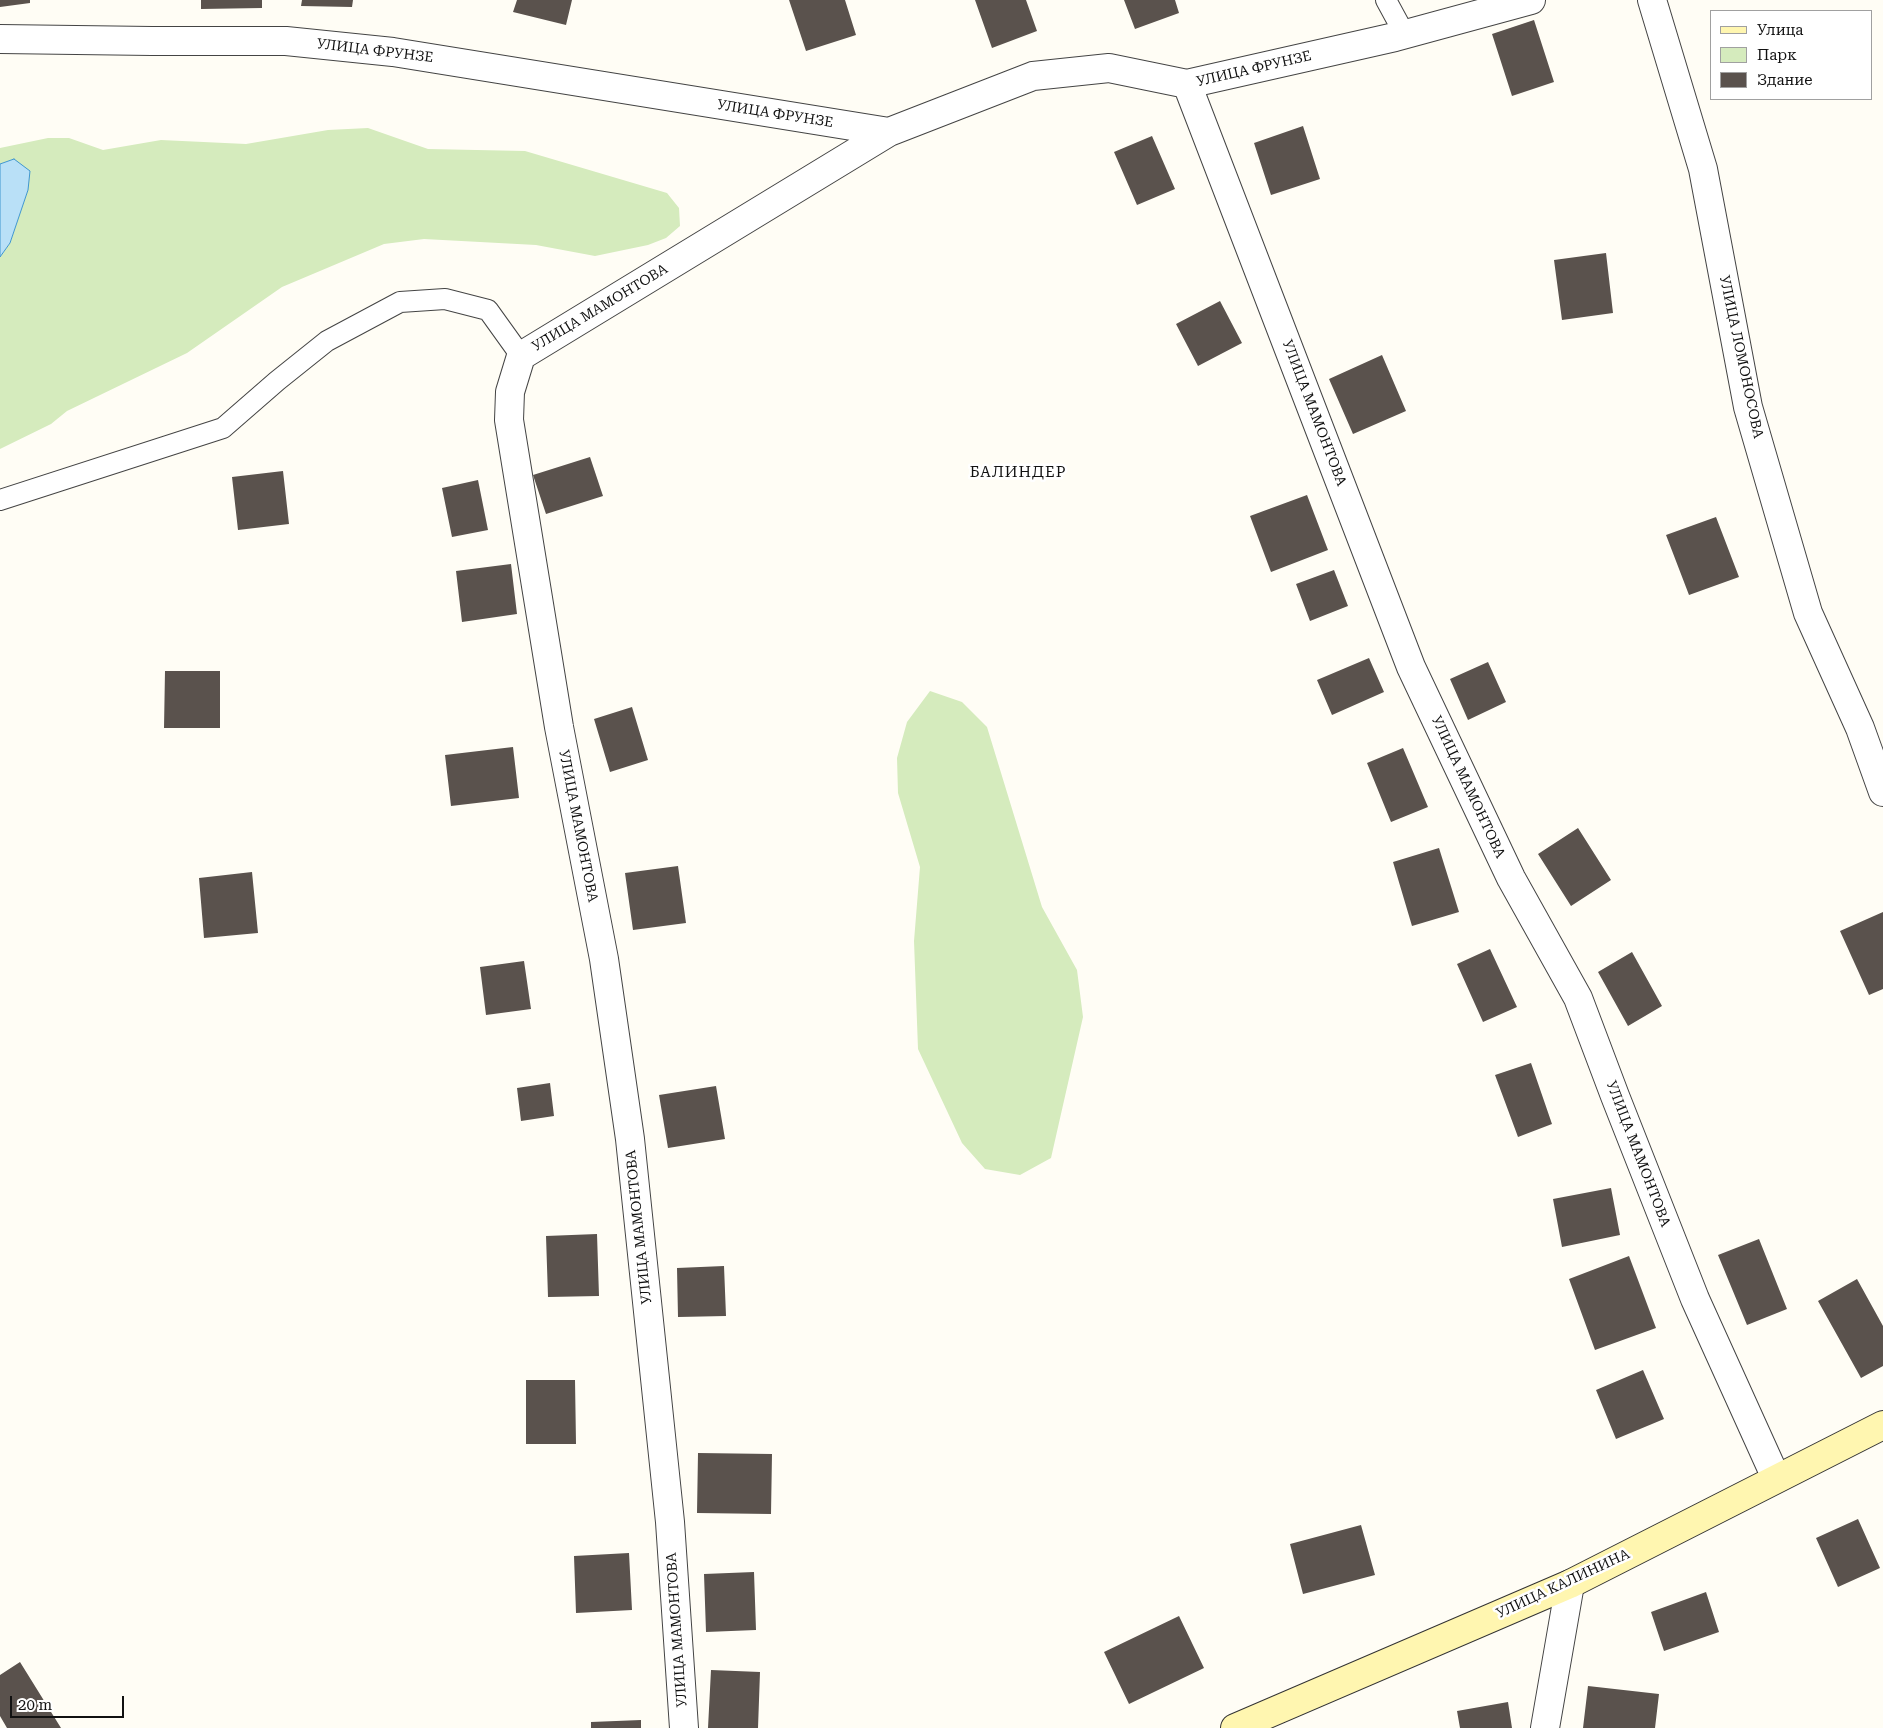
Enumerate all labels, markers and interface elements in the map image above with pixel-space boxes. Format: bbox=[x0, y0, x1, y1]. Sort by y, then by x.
legend bbox=[1710, 10, 1873, 100]
text: Улица bbox=[1757, 21, 1803, 39]
street label: УЛИЦА ФРУНЗЕ bbox=[316, 36, 434, 66]
text: Парк bbox=[1757, 46, 1797, 64]
street label: УЛИЦА ФРУНЗЕ bbox=[1195, 48, 1313, 90]
text: Здание bbox=[1757, 71, 1813, 89]
street label: УЛИЦА ФРУНЗЕ bbox=[716, 97, 834, 131]
street label: УЛИЦА МАМОНТОВА bbox=[529, 261, 671, 355]
street label: УЛИЦА ЛОМОНОСОВА bbox=[1715, 274, 1767, 440]
street label: УЛИЦА МАМОНТОВА bbox=[1278, 338, 1350, 488]
district label: БАЛИНДЕР bbox=[969, 464, 1067, 482]
street label: УЛИЦА МАМОНТОВА bbox=[1428, 713, 1508, 861]
street label: УЛИЦА МАМОНТОВА bbox=[555, 748, 601, 904]
street label: УЛИЦА МАМОНТОВА bbox=[1602, 1079, 1674, 1229]
street label: УЛИЦА МАМОНТОВА bbox=[623, 1149, 655, 1305]
street label: УЛИЦА КАЛИНИНА bbox=[1494, 1546, 1632, 1622]
street label: УЛИЦА МАМОНТОВА bbox=[663, 1552, 691, 1708]
scale bar bbox=[12, 1686, 126, 1718]
text: 20 m bbox=[18, 1696, 52, 1714]

